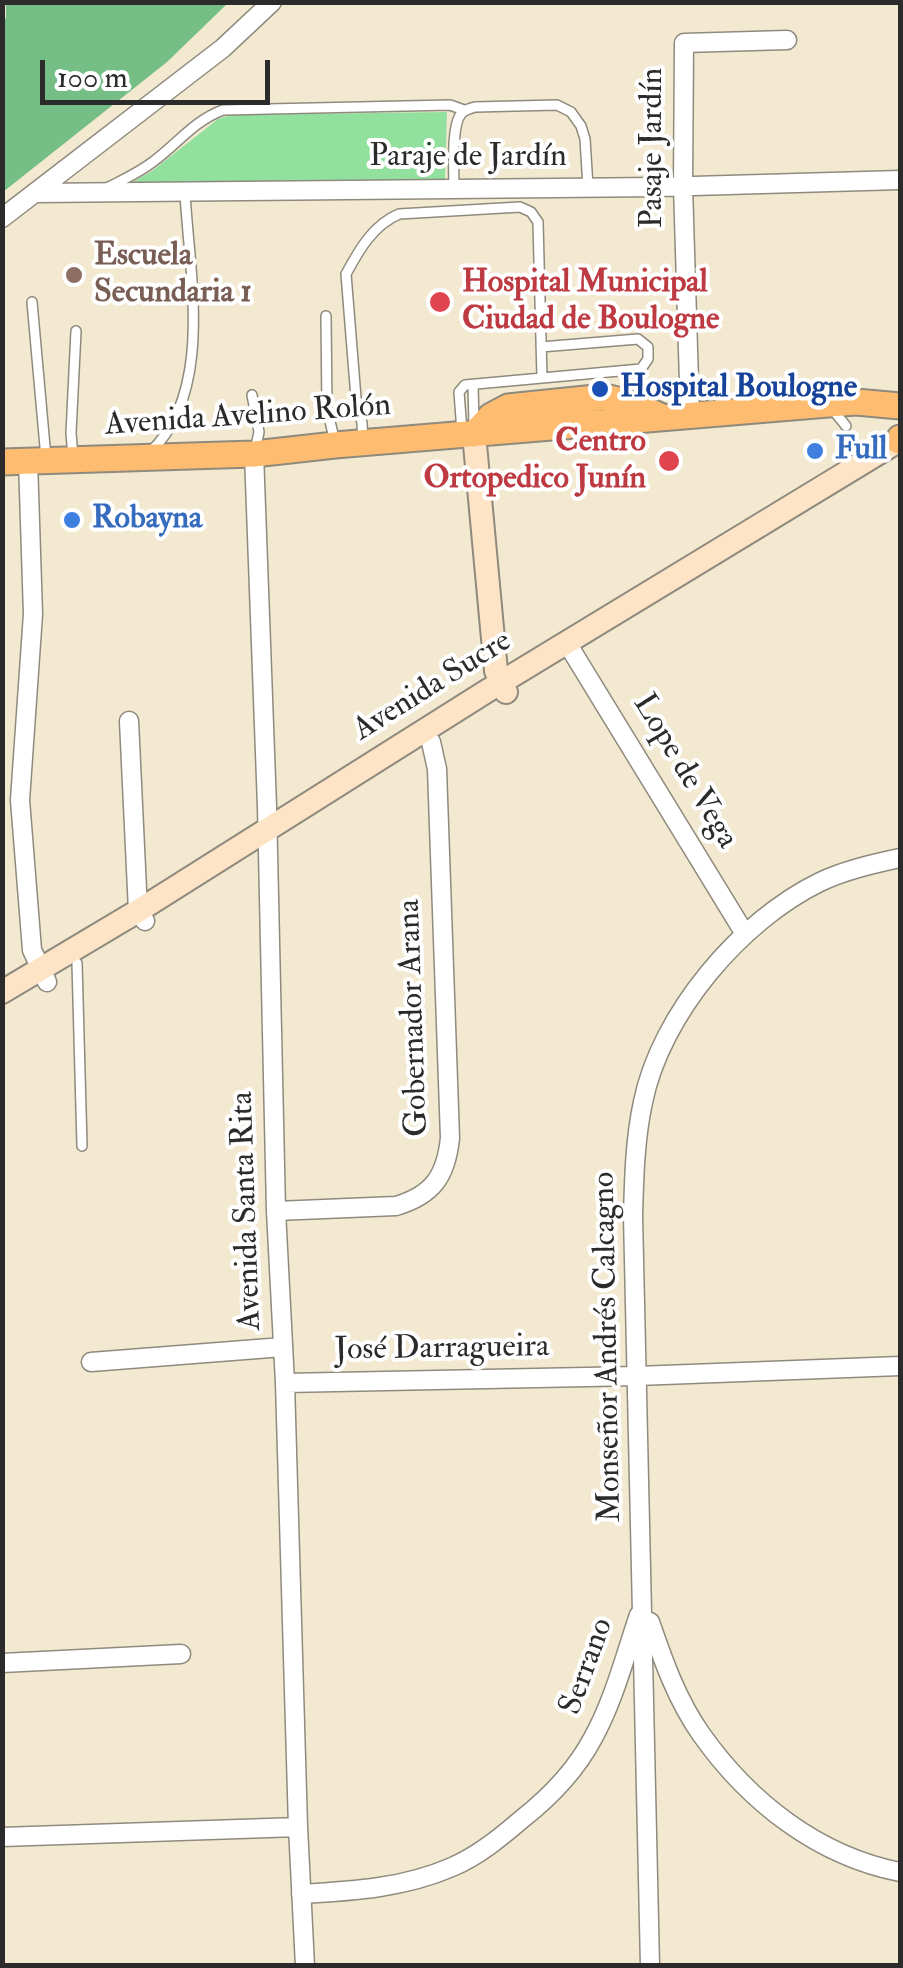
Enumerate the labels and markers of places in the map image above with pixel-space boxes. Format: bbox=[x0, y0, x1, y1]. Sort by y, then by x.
place label: Escuela Secundaria 1 bbox=[94, 238, 252, 313]
marker: Escuela Secundaria 1 bbox=[63, 264, 85, 286]
place label: Hospital Municipal Ciudad de Boulogne bbox=[462, 265, 719, 340]
marker: Hospital Municipal Ciudad de Boulogne bbox=[427, 289, 453, 315]
place label: Hospital Boulogne bbox=[620, 370, 857, 408]
marker: Hospital Boulogne bbox=[589, 378, 611, 400]
place label: Centro Ortopedico Junín bbox=[423, 424, 646, 499]
place label: Full bbox=[835, 432, 887, 470]
marker: Full bbox=[804, 440, 826, 462]
marker: Centro Ortopedico Junín bbox=[656, 448, 682, 474]
place label: Robayna bbox=[92, 501, 202, 539]
marker: Robayna bbox=[61, 509, 83, 531]

